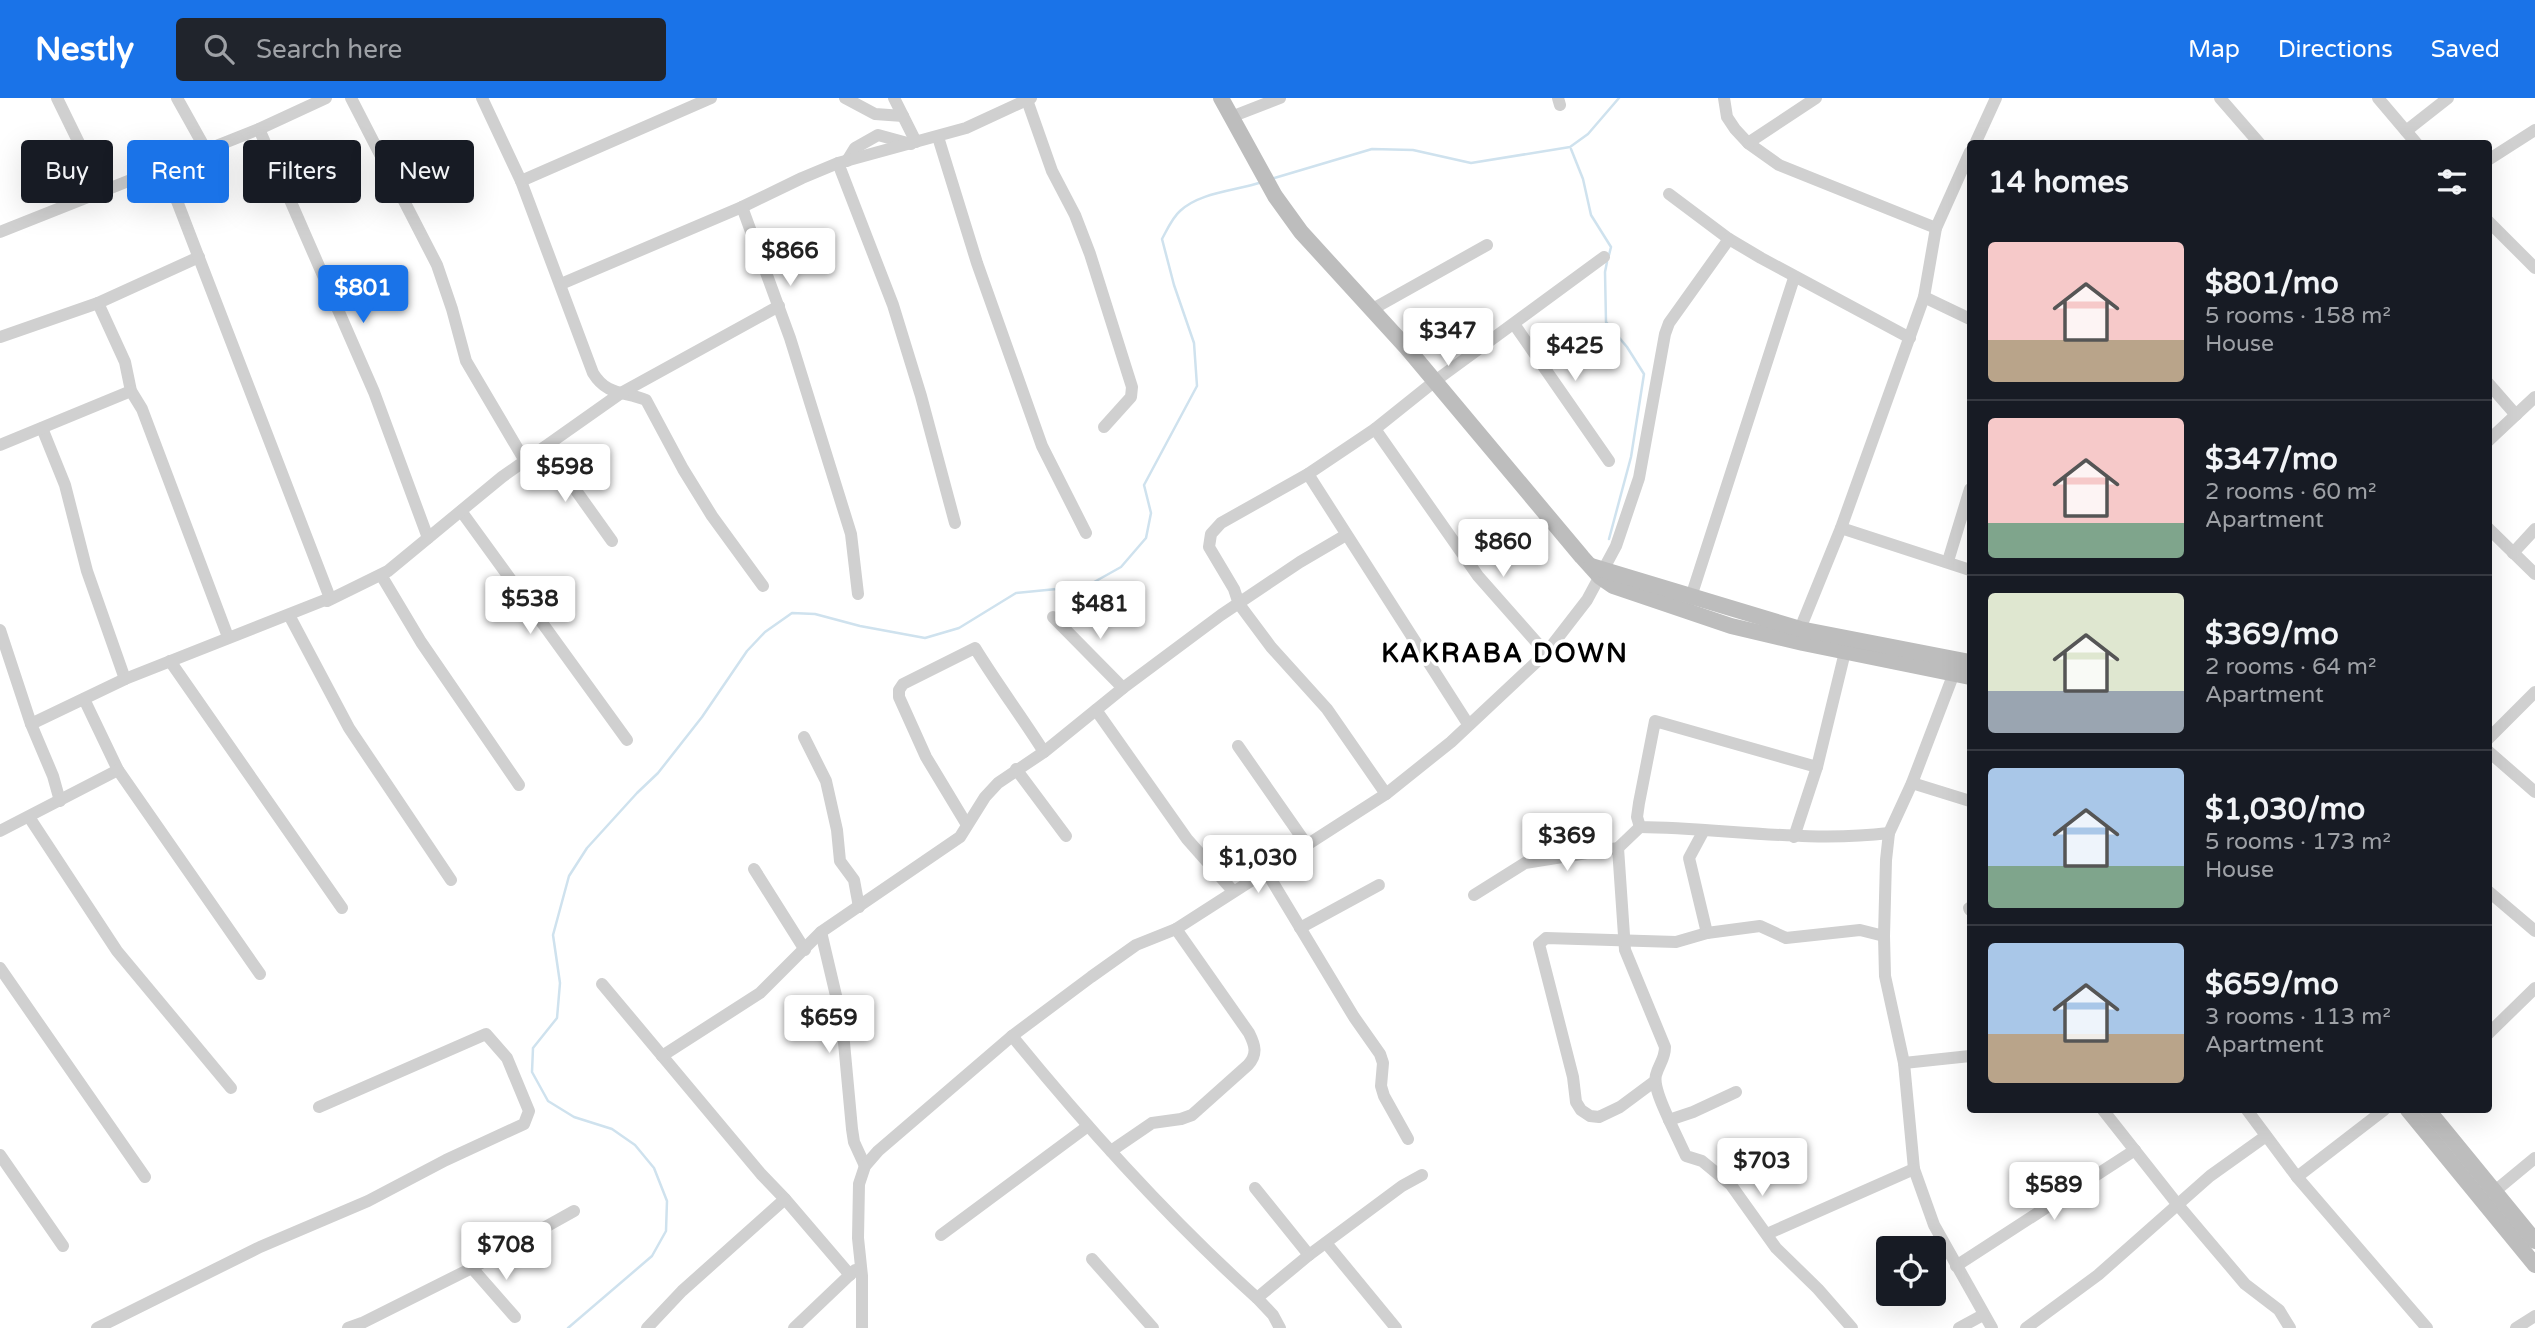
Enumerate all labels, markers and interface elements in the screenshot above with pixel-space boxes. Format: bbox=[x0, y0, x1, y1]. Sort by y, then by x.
search box bbox=[176, 18, 666, 81]
text: Nestly bbox=[35, 30, 134, 69]
icon: search bbox=[200, 30, 238, 68]
text: Search here bbox=[256, 34, 402, 65]
text: Map bbox=[2188, 35, 2240, 64]
text: Directions bbox=[2278, 35, 2393, 64]
text: Saved bbox=[2431, 35, 2500, 64]
chip: Buy bbox=[21, 140, 113, 203]
chip: Rent bbox=[127, 140, 229, 203]
chip: Filters bbox=[243, 140, 361, 203]
chip: New bbox=[375, 140, 474, 203]
icon: filters bbox=[2433, 163, 2471, 201]
text: 14 homes bbox=[1988, 164, 2129, 201]
pin: $866 bbox=[749, 228, 831, 288]
text: $866 bbox=[761, 237, 819, 265]
text: $801/mo bbox=[2205, 265, 2339, 302]
pin: $801 bbox=[322, 266, 404, 325]
icon: home bbox=[2044, 270, 2128, 354]
text: $801 bbox=[334, 274, 392, 302]
text: 5 rooms · 158 m² bbox=[2205, 302, 2391, 330]
pin: $347 bbox=[1407, 308, 1489, 368]
text: $347 bbox=[1419, 317, 1477, 345]
pin: $425 bbox=[1534, 324, 1616, 383]
text: House bbox=[2205, 330, 2274, 358]
text: $425 bbox=[1546, 332, 1604, 360]
text: $347/mo bbox=[2205, 441, 2338, 478]
pin: $598 bbox=[524, 444, 606, 504]
icon: home bbox=[2044, 446, 2128, 530]
text: $598 bbox=[536, 453, 594, 481]
text: 2 rooms · 60 m² bbox=[2205, 478, 2376, 506]
text: Apartment bbox=[2205, 506, 2324, 534]
pin: $860 bbox=[1462, 519, 1544, 579]
text: $860 bbox=[1474, 528, 1532, 556]
pin: $538 bbox=[489, 576, 571, 636]
pin: $481 bbox=[1059, 582, 1141, 641]
text: $538 bbox=[501, 585, 559, 613]
text: $481 bbox=[1071, 590, 1129, 618]
text: $369/mo bbox=[2205, 616, 2339, 653]
icon: home bbox=[2044, 621, 2128, 705]
district label: KAKRABA DOWN bbox=[1381, 638, 1629, 669]
text: 2 rooms · 64 m² bbox=[2205, 653, 2376, 681]
text: Apartment bbox=[2205, 681, 2324, 709]
text: $1,030/mo bbox=[2205, 791, 2365, 828]
icon: home bbox=[2044, 796, 2128, 880]
pin: $369 bbox=[1526, 814, 1608, 873]
text: $369 bbox=[1538, 822, 1596, 850]
text: 5 rooms · 173 m² bbox=[2205, 828, 2391, 856]
pin: $1,030 bbox=[1201, 836, 1315, 895]
text: $1,030 bbox=[1219, 844, 1297, 872]
text: House bbox=[2205, 856, 2274, 884]
text: $659/mo bbox=[2205, 966, 2339, 1003]
icon: home bbox=[2044, 971, 2128, 1055]
pin: $659 bbox=[788, 996, 870, 1055]
text: 3 rooms · 113 m² bbox=[2205, 1003, 2391, 1031]
text: $659 bbox=[800, 1004, 858, 1032]
text: Apartment bbox=[2205, 1031, 2324, 1059]
pin: $703 bbox=[1721, 1138, 1803, 1198]
text: $703 bbox=[1733, 1147, 1791, 1175]
pin: $589 bbox=[2013, 1162, 2095, 1222]
text: $589 bbox=[2025, 1171, 2083, 1199]
pin: $708 bbox=[465, 1222, 547, 1282]
text: $708 bbox=[477, 1231, 535, 1259]
map controls bbox=[1876, 1236, 1946, 1306]
button: locate bbox=[1876, 1236, 1946, 1306]

